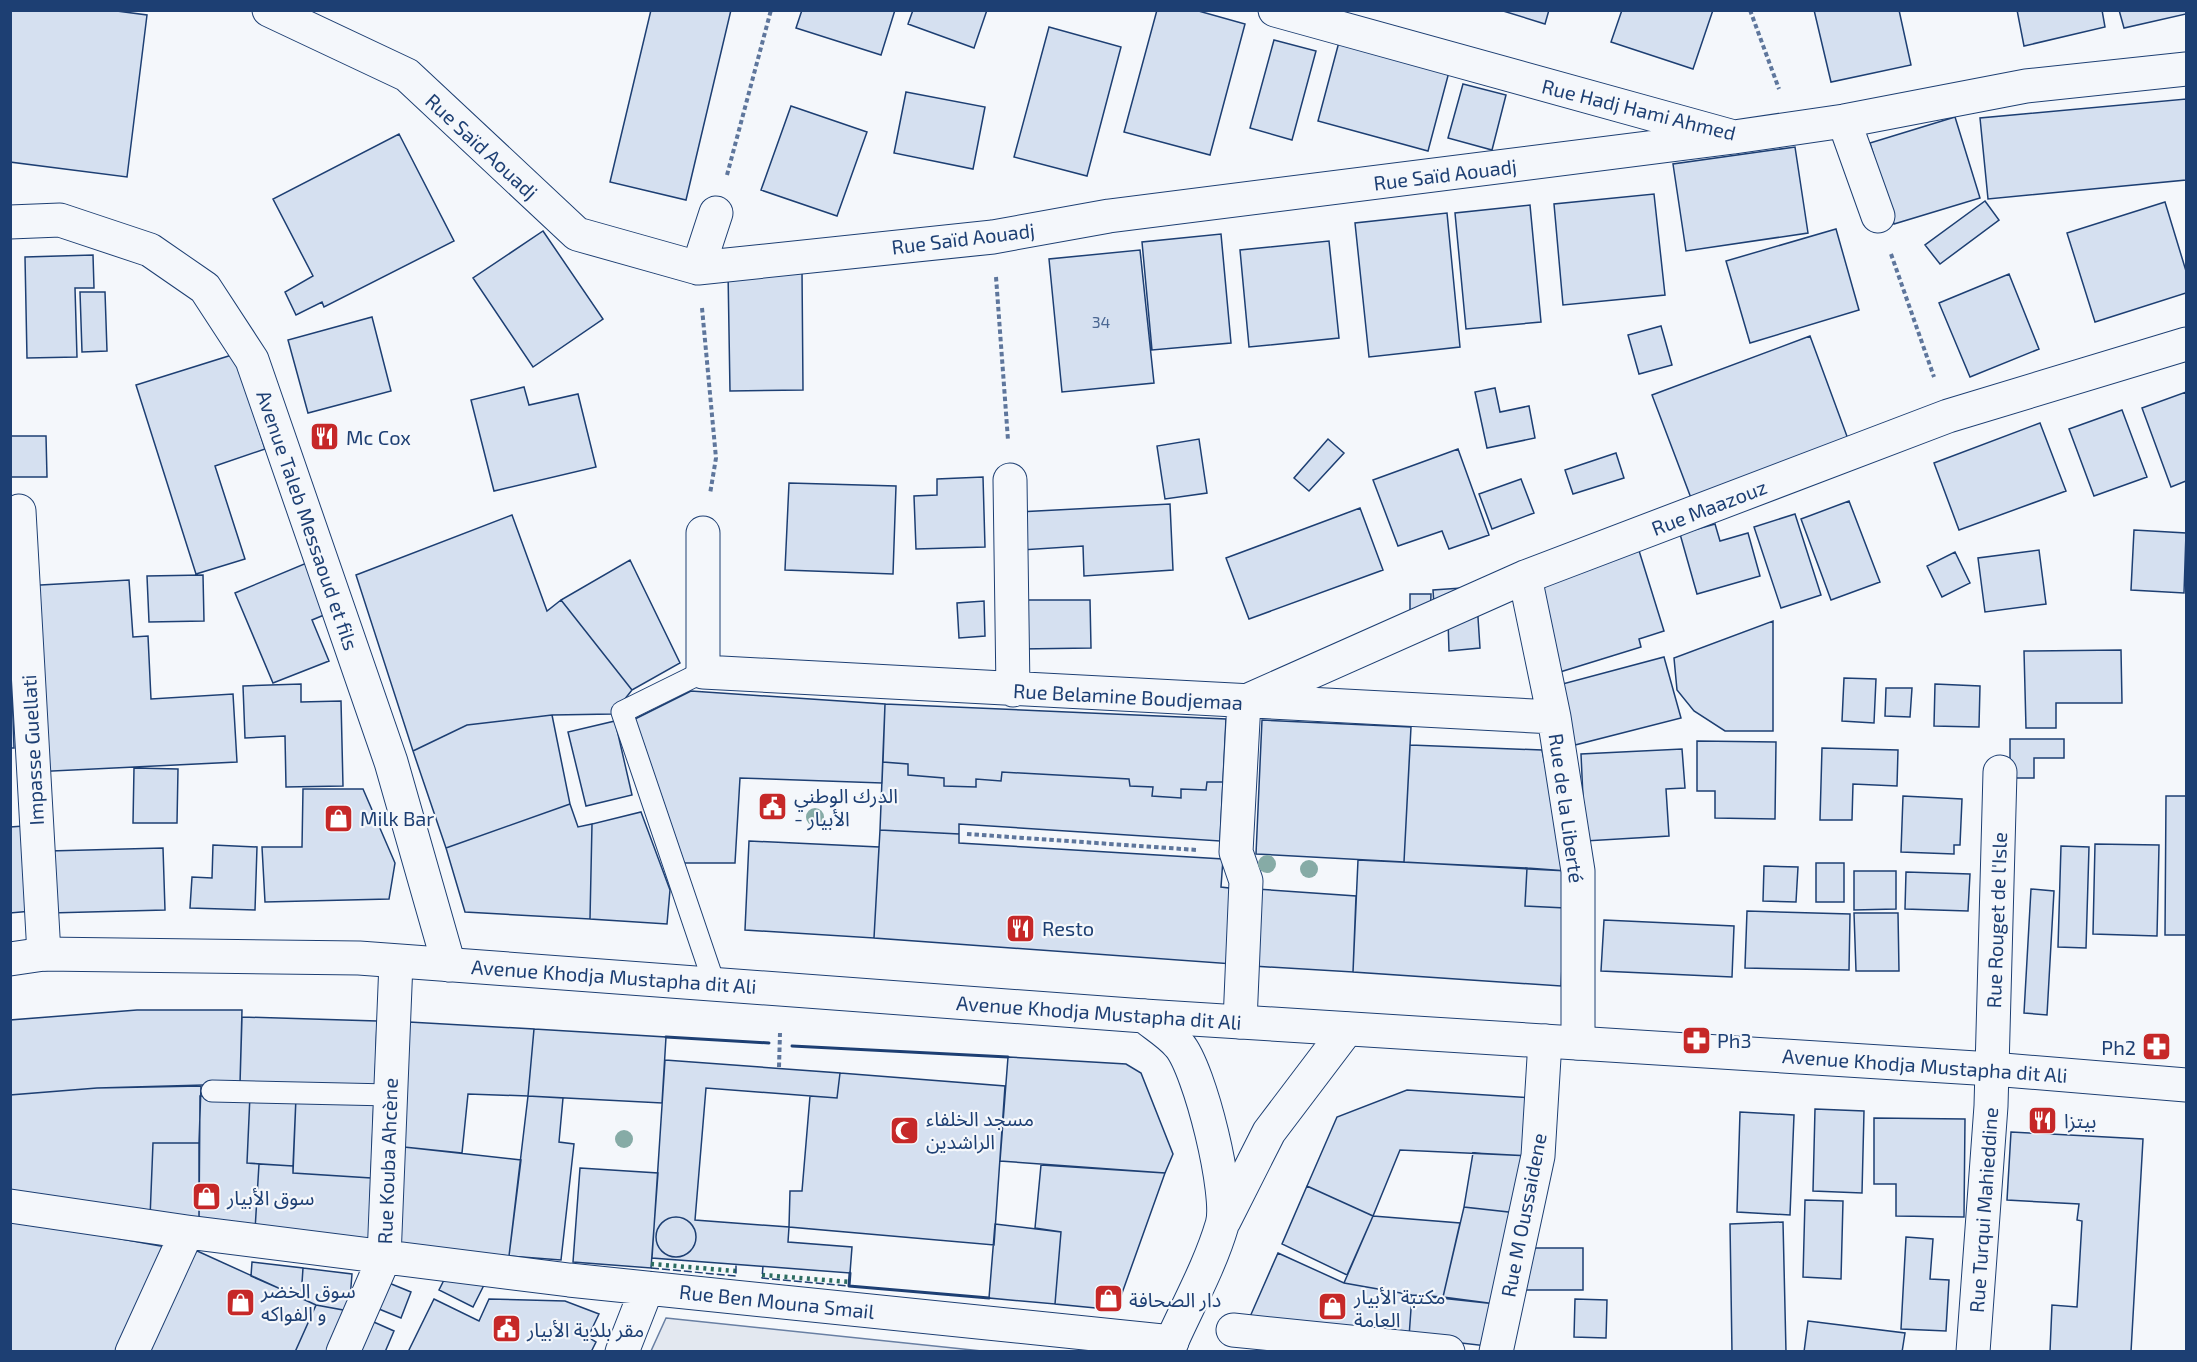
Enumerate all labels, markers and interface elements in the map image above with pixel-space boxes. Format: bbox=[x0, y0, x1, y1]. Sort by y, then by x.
street label: Rue Hadj Hami Ahmed bbox=[1540, 73, 1738, 145]
street label: Rue Saïd Aouadj bbox=[421, 88, 543, 204]
street label: Rue Saïd Aouadj bbox=[1372, 153, 1518, 195]
street label: Rue Saïd Aouadj bbox=[890, 217, 1036, 259]
house number: 34 bbox=[1092, 312, 1111, 331]
street label: Avenue Taleb Messaoud et fils bbox=[252, 387, 364, 653]
restaurant icon: Mc Cox bbox=[309, 421, 341, 453]
place label: Mc Cox bbox=[346, 425, 411, 449]
street label: Rue Maazouz bbox=[1648, 474, 1770, 540]
street label: Impasse Guellati bbox=[16, 674, 48, 826]
street label: Rue Belamine Boudjemaa bbox=[1012, 678, 1244, 714]
street label: Rue de la Liberté bbox=[1545, 732, 1589, 884]
place label: الدرك الوطني - الأبيار bbox=[794, 783, 898, 831]
public building icon: الدرك الوطني - الأبيار bbox=[757, 790, 789, 822]
shop icon: Milk Bar bbox=[323, 802, 355, 834]
place label: Milk Bar bbox=[360, 806, 434, 830]
street label: Rue Rouget de l'Isle bbox=[1981, 831, 2011, 1009]
restaurant icon: Resto bbox=[1005, 912, 1037, 944]
place label: Resto bbox=[1042, 916, 1094, 940]
street label: Avenue Khodja Mustapha dit Ali bbox=[471, 954, 757, 998]
street label: Avenue Khodja Mustapha dit Ali bbox=[956, 990, 1242, 1034]
pharmacy icon: Ph3 bbox=[1680, 1024, 1712, 1056]
place label: Ph3 bbox=[1717, 1028, 1752, 1052]
pharmacy icon: Ph2 bbox=[2141, 1031, 2173, 1063]
place label: Ph2 bbox=[2101, 1035, 2136, 1059]
street label: Avenue Khodja Mustapha dit Ali bbox=[1782, 1043, 2068, 1087]
street label: Rue Kouba Ahcène bbox=[372, 1077, 402, 1245]
restaurant icon: بيتزا bbox=[2027, 1104, 2059, 1136]
place label: مسجد الخلفاء الراشدين bbox=[926, 1106, 1034, 1154]
street label: Rue Turqui Mahieddine bbox=[1964, 1106, 2002, 1314]
place label: بيتزا bbox=[2064, 1108, 2096, 1133]
mosque icon: مسجد الخلفاء الراشدين bbox=[889, 1114, 921, 1146]
street label: Rue M Oussaidene bbox=[1495, 1131, 1551, 1299]
shop icon: سوق الأبيار bbox=[190, 1181, 222, 1213]
place label: سوق الأبيار bbox=[226, 1185, 314, 1210]
place label: سوق الخضر و الفواكه bbox=[260, 1278, 356, 1326]
street label: Rue Ben Mouna Smail bbox=[678, 1279, 876, 1323]
shop icon: دار الصحافة bbox=[1092, 1283, 1124, 1315]
place label: مكتبة الأبيار العامة bbox=[1353, 1284, 1446, 1331]
shop icon: سوق الخضر و الفواكه bbox=[224, 1286, 256, 1318]
place label: دار الصحافة bbox=[1129, 1287, 1221, 1312]
shop icon: مكتبة الأبيار العامة bbox=[1317, 1291, 1349, 1323]
public building icon: مقر بلدية الأبيار bbox=[490, 1313, 522, 1345]
place label: مقر بلدية الأبيار bbox=[526, 1317, 644, 1342]

